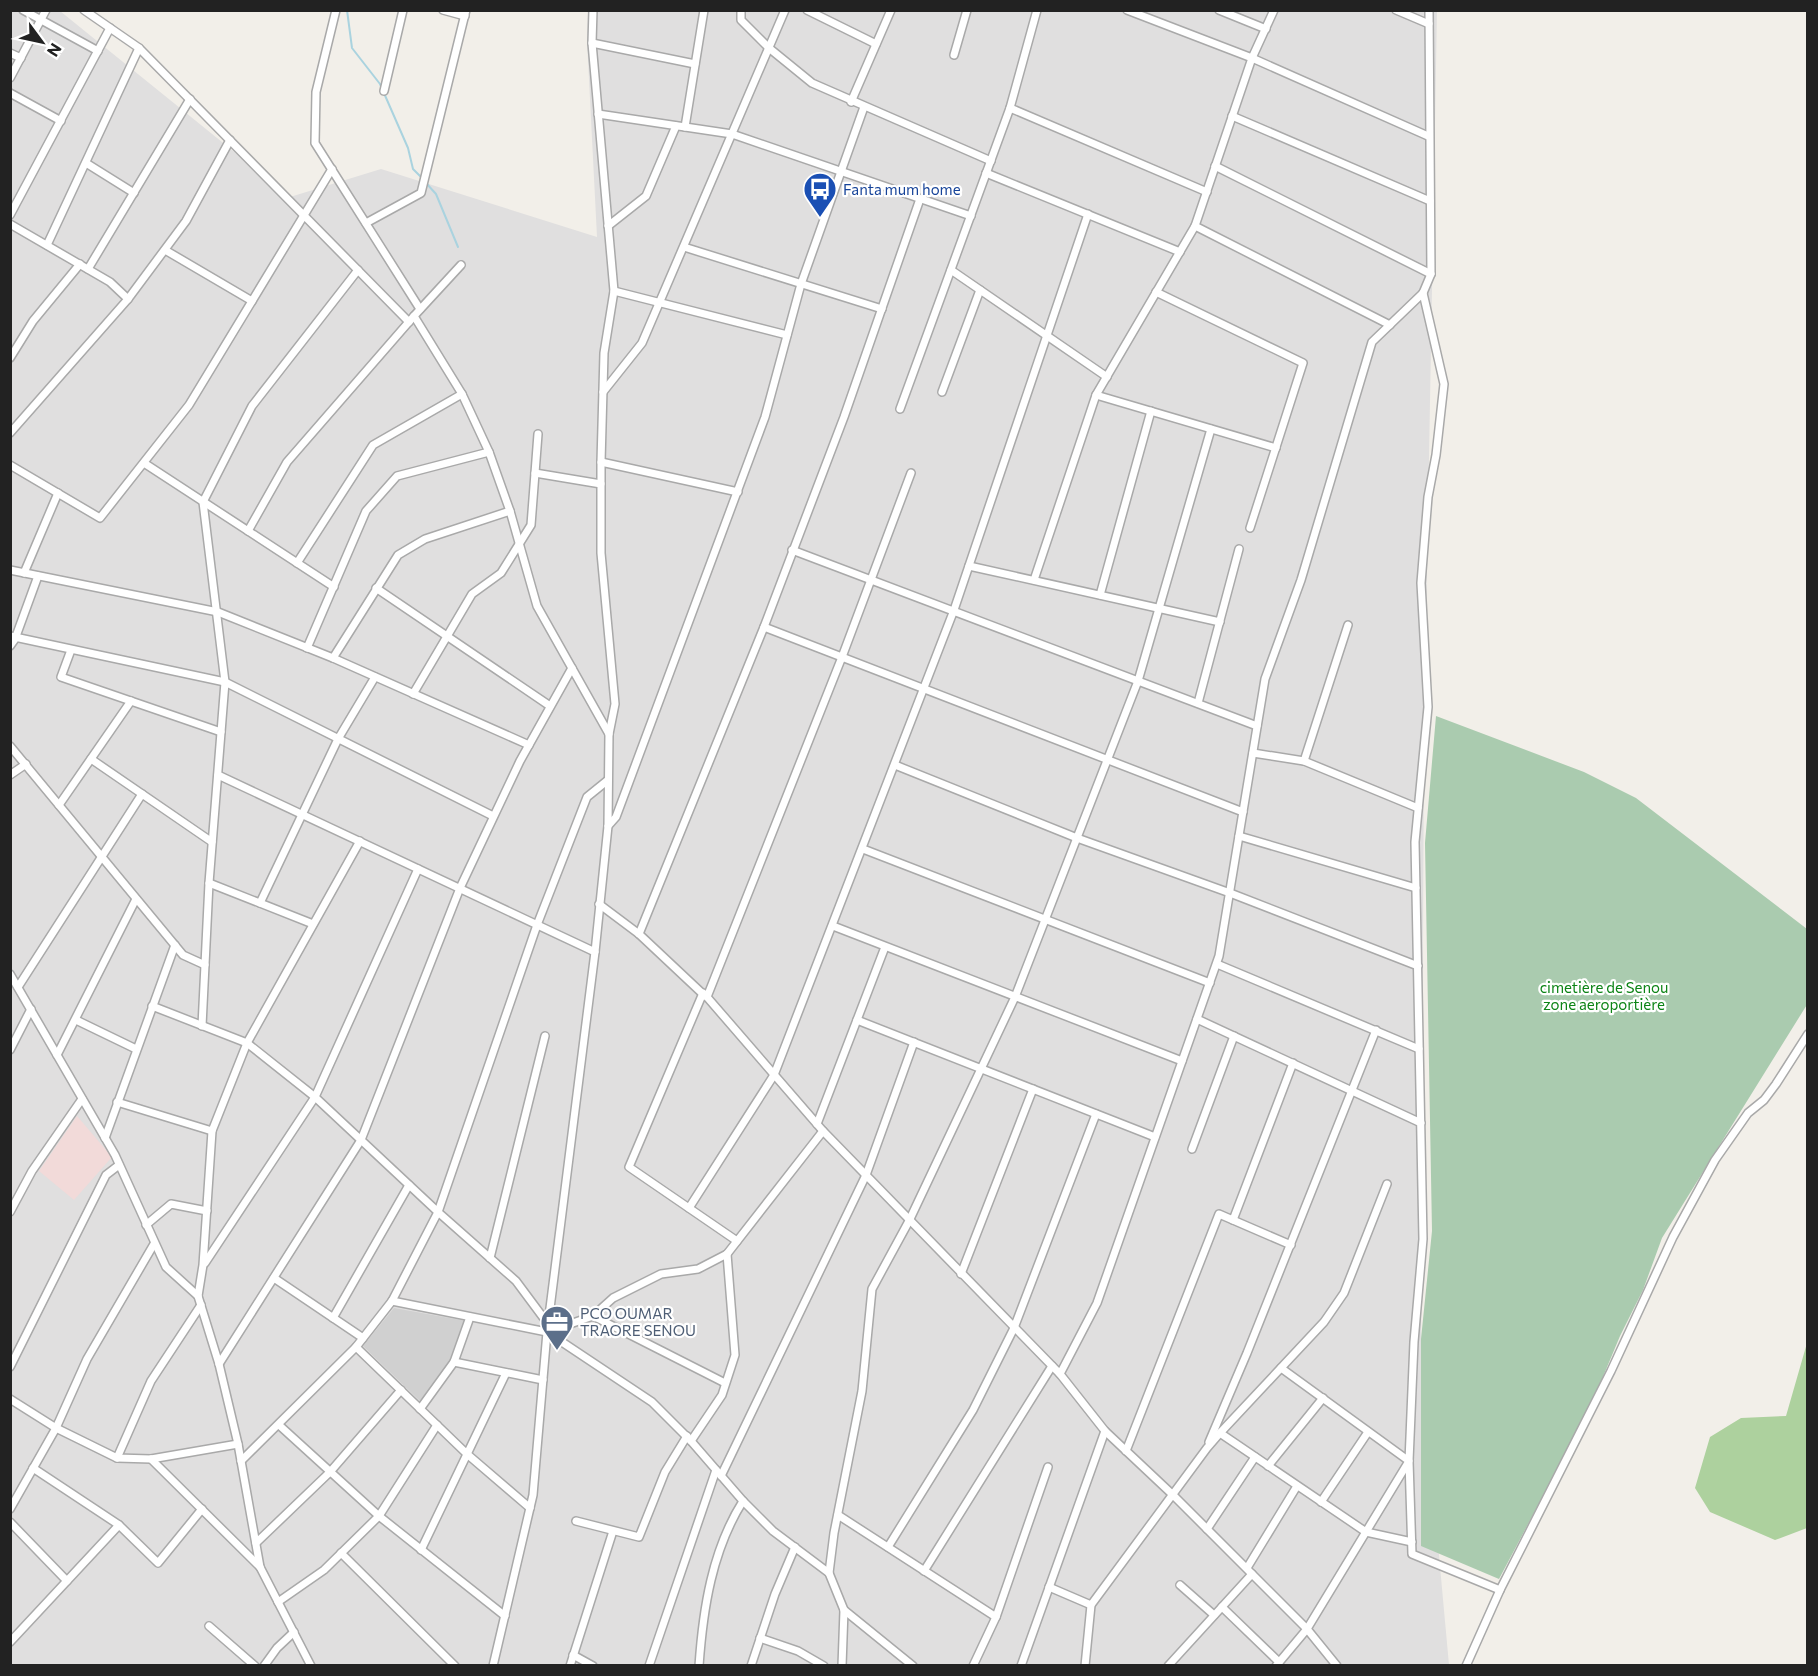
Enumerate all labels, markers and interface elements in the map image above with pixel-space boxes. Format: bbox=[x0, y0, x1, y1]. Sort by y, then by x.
north arrow bbox=[12, 12, 72, 72]
text: N bbox=[44, 40, 66, 61]
bus stop icon: Fanta mum home bbox=[802, 171, 838, 218]
place label: Fanta mum home bbox=[843, 180, 961, 198]
park label: cimetière de Senou zone aeroportière bbox=[1540, 978, 1668, 1013]
office icon: PCO OUMAR TRAORE SENOU bbox=[539, 1304, 575, 1351]
place label: PCO OUMAR TRAORE SENOU bbox=[580, 1304, 696, 1339]

